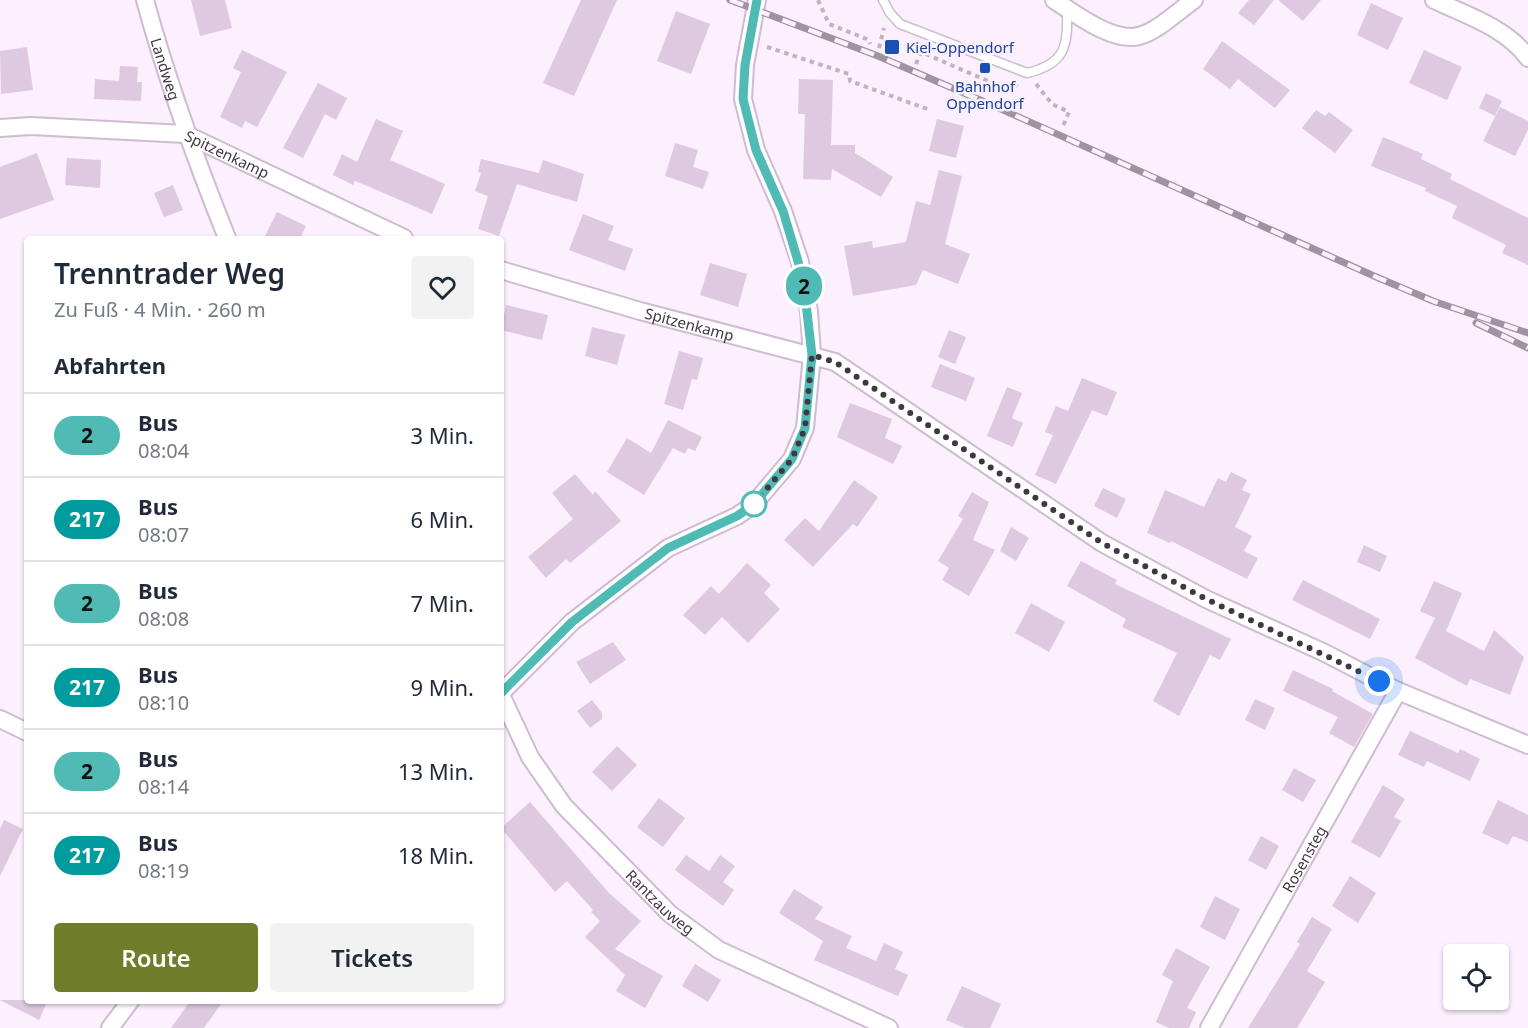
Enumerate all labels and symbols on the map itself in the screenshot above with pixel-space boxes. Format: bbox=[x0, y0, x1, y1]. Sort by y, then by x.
street label: Landweg bbox=[146, 35, 185, 103]
place label: Kiel-Oppendorf bbox=[906, 37, 1015, 57]
marker: Kiel-Oppendorf bbox=[883, 38, 901, 56]
marker: Bahnhof Oppendorf bbox=[978, 61, 992, 75]
place label: Bahnhof Oppendorf bbox=[946, 76, 1025, 113]
street label: Spitzenkamp bbox=[182, 125, 273, 183]
line badge: 2 bbox=[784, 266, 824, 306]
street label: Spitzenkamp bbox=[643, 303, 736, 345]
unlabelled marker bbox=[741, 491, 767, 517]
your location bbox=[1364, 666, 1394, 696]
street label: Rosensteg bbox=[1277, 822, 1331, 896]
street label: Rantzauweg bbox=[622, 865, 698, 939]

